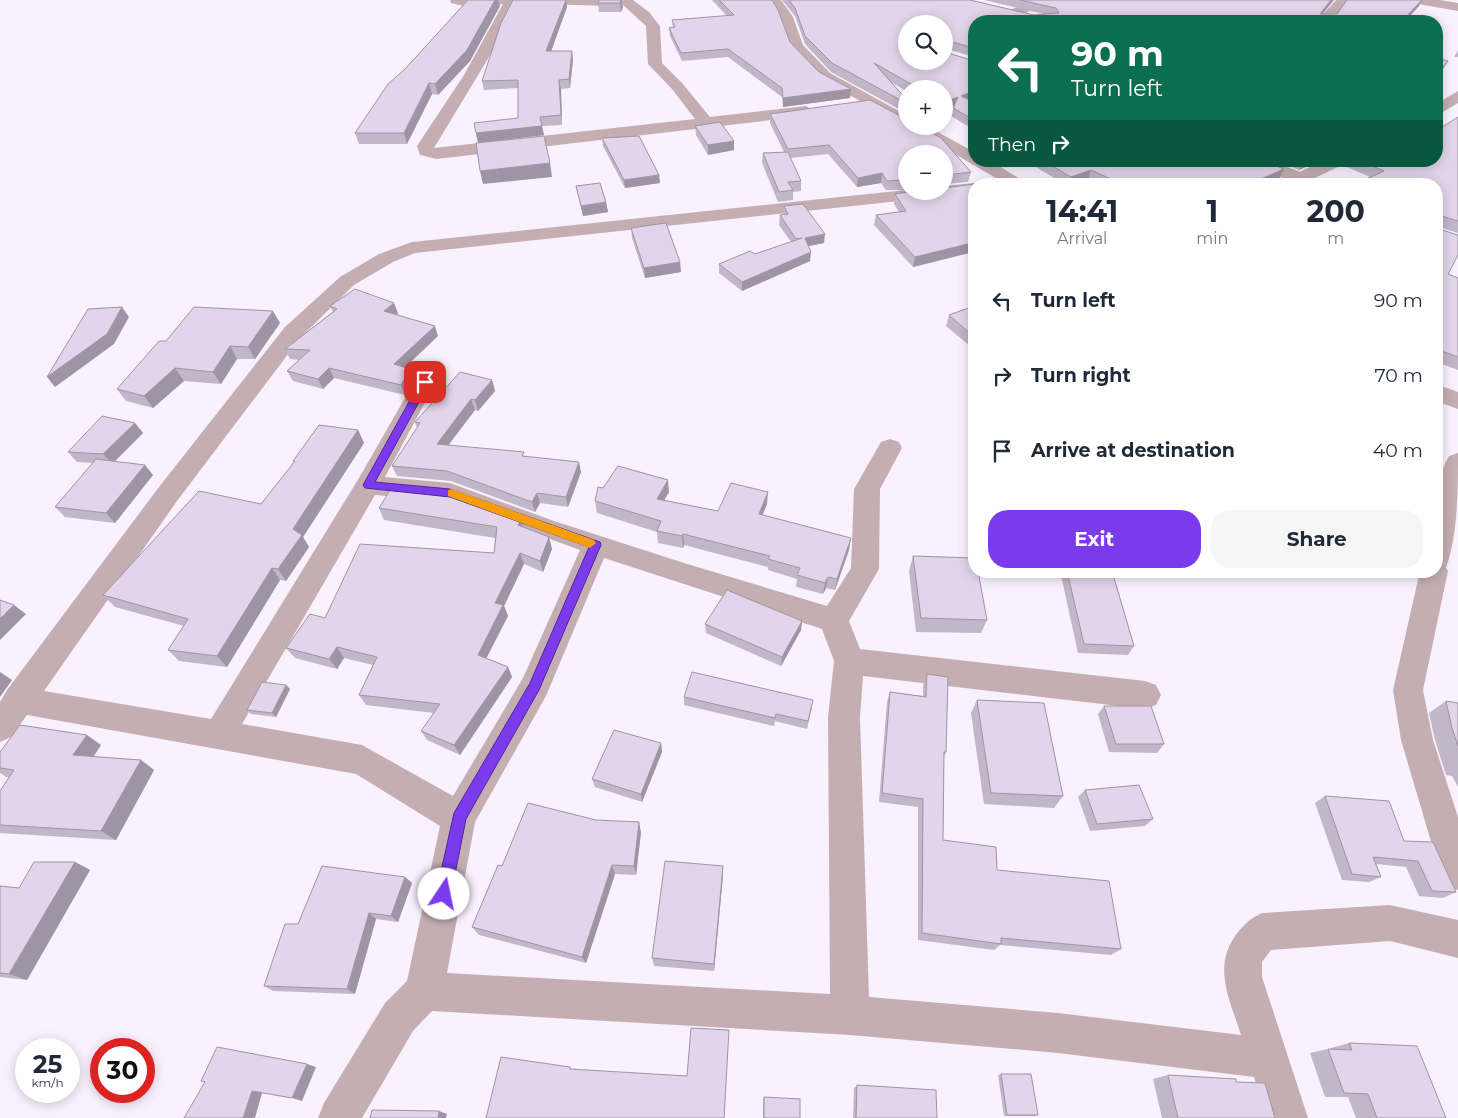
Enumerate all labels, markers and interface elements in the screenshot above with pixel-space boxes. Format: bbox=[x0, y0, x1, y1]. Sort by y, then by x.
map controls bbox=[898, 15, 953, 200]
button: search bbox=[898, 15, 953, 70]
text: 90 m bbox=[1071, 32, 1164, 75]
icon: left bbox=[988, 35, 1053, 100]
text: Turn left bbox=[1071, 75, 1163, 102]
button: + bbox=[898, 80, 953, 135]
icon: right bbox=[1046, 130, 1074, 158]
text: Then bbox=[988, 133, 1036, 156]
button: − bbox=[898, 145, 953, 200]
text: 14:41 bbox=[1046, 193, 1118, 230]
text: 1 bbox=[1206, 193, 1218, 230]
text: 200 bbox=[1306, 193, 1365, 230]
text: Arrival bbox=[1057, 229, 1107, 248]
text: min bbox=[1196, 229, 1228, 248]
text: m bbox=[1327, 229, 1344, 248]
icon: left bbox=[988, 287, 1016, 315]
text: Turn left bbox=[1031, 289, 1116, 312]
text: 90 m bbox=[1374, 289, 1423, 312]
pin bbox=[404, 361, 446, 403]
icon: right bbox=[988, 362, 1016, 390]
text: Turn right bbox=[1031, 364, 1131, 387]
text: 70 m bbox=[1374, 364, 1423, 387]
icon: arrive bbox=[411, 368, 439, 396]
icon: arrive bbox=[988, 437, 1016, 465]
text: Arrive at destination bbox=[1031, 439, 1235, 462]
text: 40 m bbox=[1373, 439, 1423, 462]
button: Exit bbox=[988, 510, 1201, 568]
button: Share bbox=[1211, 510, 1423, 568]
position arrow bbox=[417, 867, 469, 919]
speed limit sign: 30 bbox=[90, 1038, 155, 1103]
text: 25 bbox=[33, 1049, 62, 1079]
text: km/h bbox=[31, 1075, 64, 1090]

